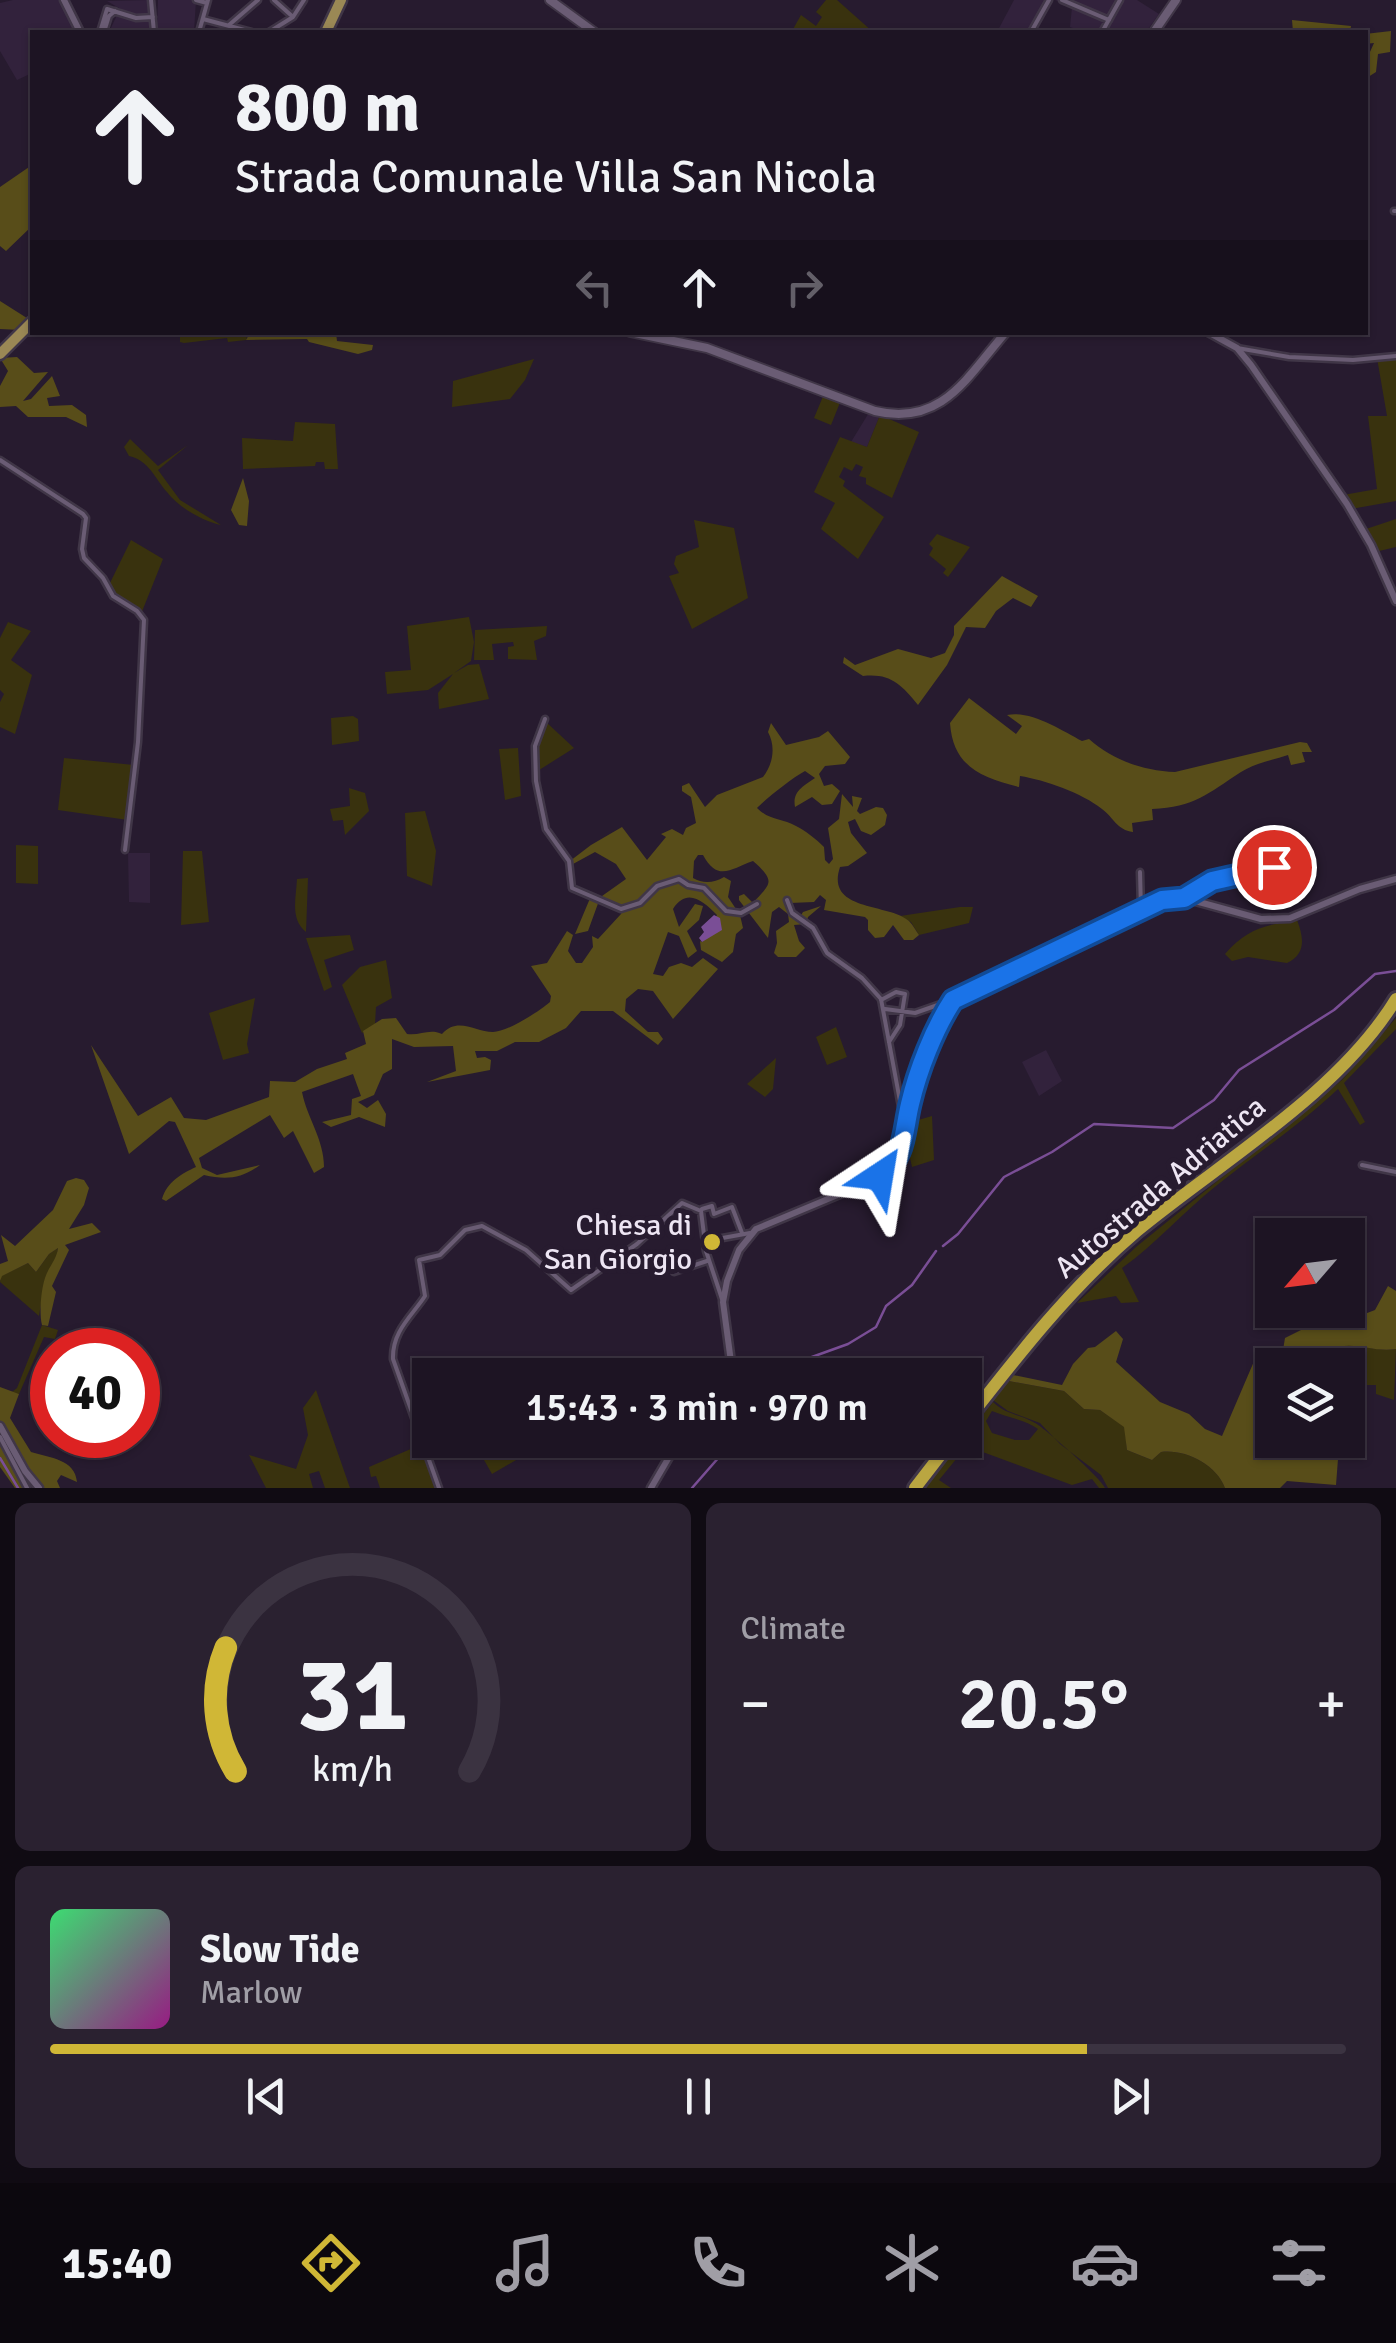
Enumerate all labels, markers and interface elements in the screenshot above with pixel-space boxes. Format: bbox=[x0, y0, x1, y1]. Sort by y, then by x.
text: 800 m bbox=[235, 64, 420, 150]
icon: ahead bbox=[70, 70, 200, 200]
text: Strada Comunale Villa San Nicola bbox=[235, 150, 877, 205]
icon: left bbox=[567, 260, 622, 315]
icon: ahead bbox=[672, 260, 727, 315]
icon: right bbox=[777, 260, 832, 315]
pin bbox=[1232, 825, 1317, 910]
icon: arrive bbox=[1247, 840, 1302, 895]
street label: Autostrada Adriatica bbox=[1047, 1088, 1273, 1287]
position arrow bbox=[828, 1124, 932, 1228]
place label: Chiesa di San Giorgio bbox=[544, 1207, 692, 1278]
north arrow bbox=[1255, 1218, 1365, 1328]
map controls bbox=[1255, 1218, 1365, 1458]
marker: Chiesa di San Giorgio bbox=[701, 1231, 723, 1253]
speed limit sign: 40 bbox=[30, 1328, 160, 1458]
button: layers bbox=[1255, 1348, 1365, 1458]
text: 15:43 · 3 min · 970 m bbox=[526, 1384, 868, 1431]
text: Climate bbox=[741, 1609, 846, 1648]
text: 31 bbox=[297, 1631, 409, 1759]
text: 20.5° bbox=[958, 1657, 1129, 1750]
text: − bbox=[741, 1670, 770, 1738]
text: + bbox=[1316, 1670, 1346, 1738]
text: km/h bbox=[312, 1747, 393, 1791]
text: Slow Tide bbox=[200, 1926, 360, 1973]
text: Marlow bbox=[200, 1973, 302, 2012]
icon: previous bbox=[239, 2069, 294, 2124]
icon: pause bbox=[671, 2069, 726, 2124]
icon: next bbox=[1103, 2069, 1158, 2124]
icon: directions bbox=[296, 2228, 366, 2298]
icon: music bbox=[490, 2228, 560, 2298]
icon: phone bbox=[683, 2228, 753, 2298]
icon: climate bbox=[877, 2228, 947, 2298]
icon: car bbox=[1070, 2228, 1140, 2298]
icon: filters bbox=[1264, 2228, 1334, 2298]
text: 15:40 bbox=[62, 2236, 172, 2291]

